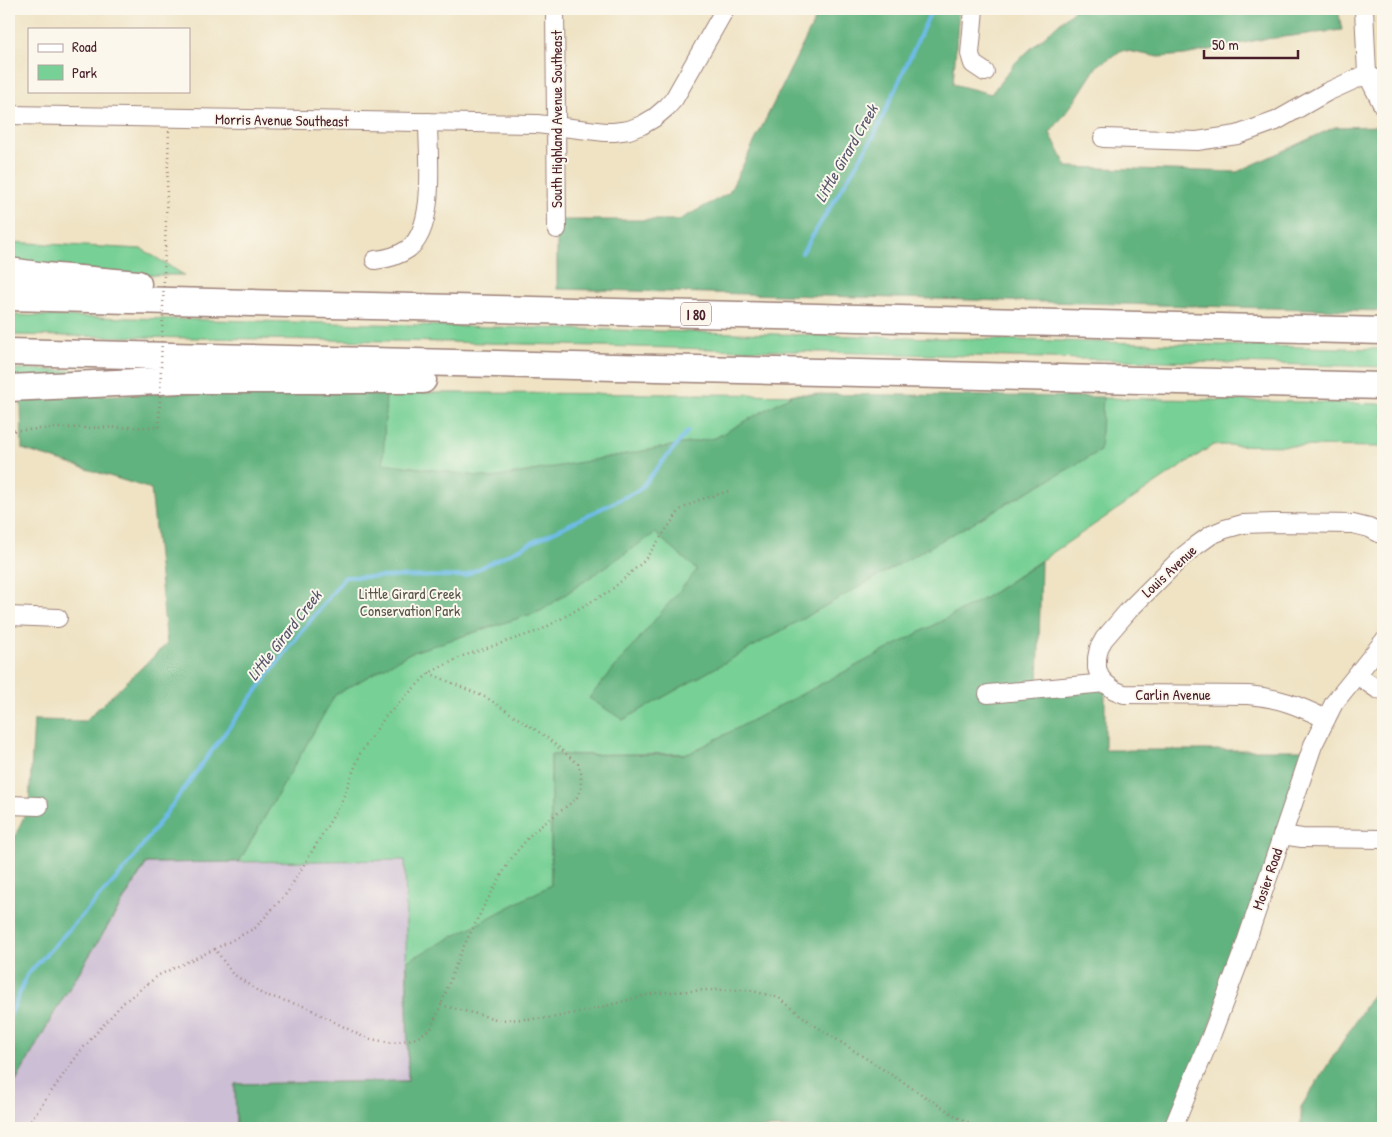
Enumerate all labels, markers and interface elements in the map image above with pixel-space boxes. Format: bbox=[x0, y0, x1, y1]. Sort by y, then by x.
legend bbox=[28, 28, 190, 92]
scale bar bbox=[1204, 28, 1298, 60]
street label: South Highland Avenue Southeast bbox=[546, 29, 567, 208]
text: 50 m bbox=[1212, 34, 1239, 55]
text: Road bbox=[72, 36, 97, 57]
text: Park bbox=[72, 62, 97, 83]
water label: Little Girard Creek bbox=[809, 99, 883, 206]
street label: Morris Avenue Southeast bbox=[215, 108, 350, 132]
road number: I 80 bbox=[681, 302, 711, 326]
street label: Louis Avenue bbox=[1137, 540, 1201, 602]
park label: Little Girard Creek Conservation Park bbox=[359, 583, 461, 621]
water label: Little Girard Creek bbox=[242, 584, 327, 685]
street label: Carlin Avenue bbox=[1135, 684, 1211, 705]
street label: Mosier Road bbox=[1247, 845, 1287, 913]

